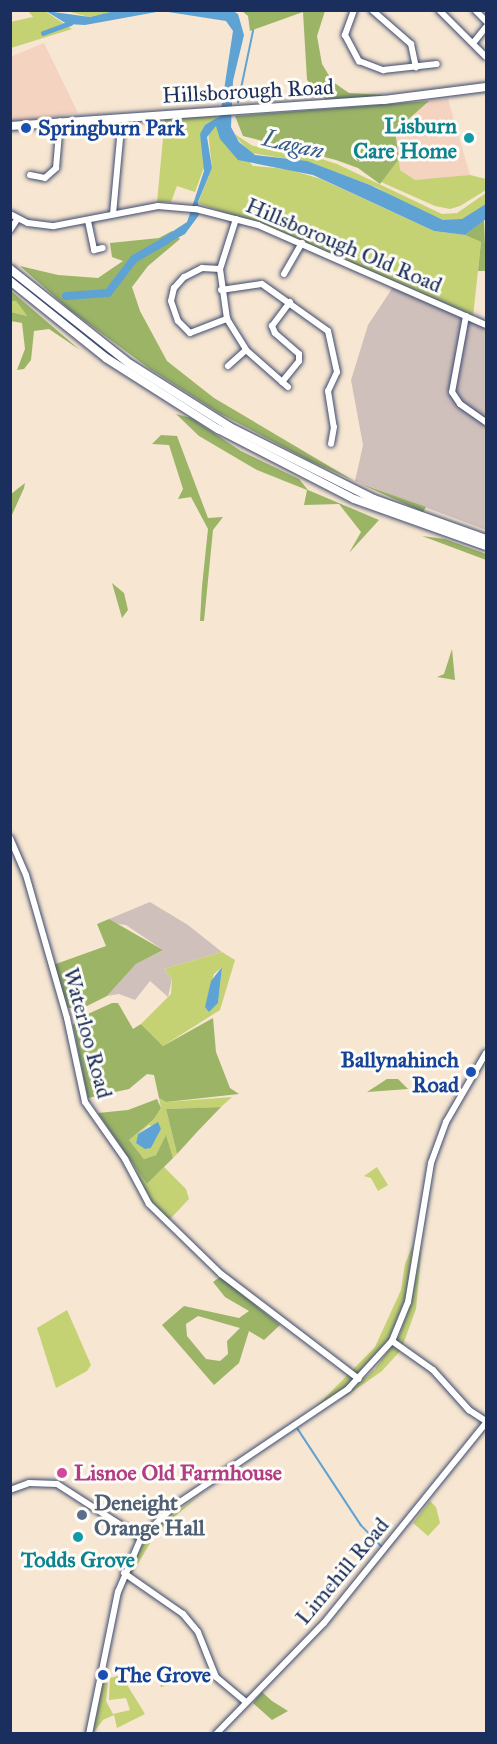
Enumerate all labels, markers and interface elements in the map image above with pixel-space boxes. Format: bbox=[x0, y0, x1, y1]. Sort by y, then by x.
street label: Hillsborough Road bbox=[161, 73, 335, 109]
place label: Lisburn Care Home bbox=[353, 112, 457, 164]
place label: Springburn Park bbox=[38, 115, 185, 141]
marker: Springburn Park bbox=[19, 121, 33, 135]
water label: Lagan bbox=[260, 124, 326, 166]
marker: Lisburn Care Home bbox=[462, 131, 476, 145]
street label: Hillsborough Old Road bbox=[242, 192, 446, 298]
street label: Waterloo Road bbox=[58, 965, 118, 1101]
place label: Ballynahinch Road bbox=[340, 1046, 459, 1098]
marker: Ballynahinch Road bbox=[464, 1065, 478, 1079]
place label: Lisnoe Old Farmhouse bbox=[74, 1460, 282, 1486]
marker: Lisnoe Old Farmhouse bbox=[55, 1466, 69, 1480]
place label: Deneight Orange Hall bbox=[94, 1489, 205, 1540]
marker: Deneight Orange Hall bbox=[75, 1508, 89, 1522]
street label: Limehill Road bbox=[290, 1512, 394, 1630]
marker: Todds Grove bbox=[71, 1530, 85, 1544]
place label: Todds Grove bbox=[21, 1547, 135, 1573]
place label: The Grove bbox=[115, 1662, 211, 1688]
marker: The Grove bbox=[96, 1668, 110, 1682]

